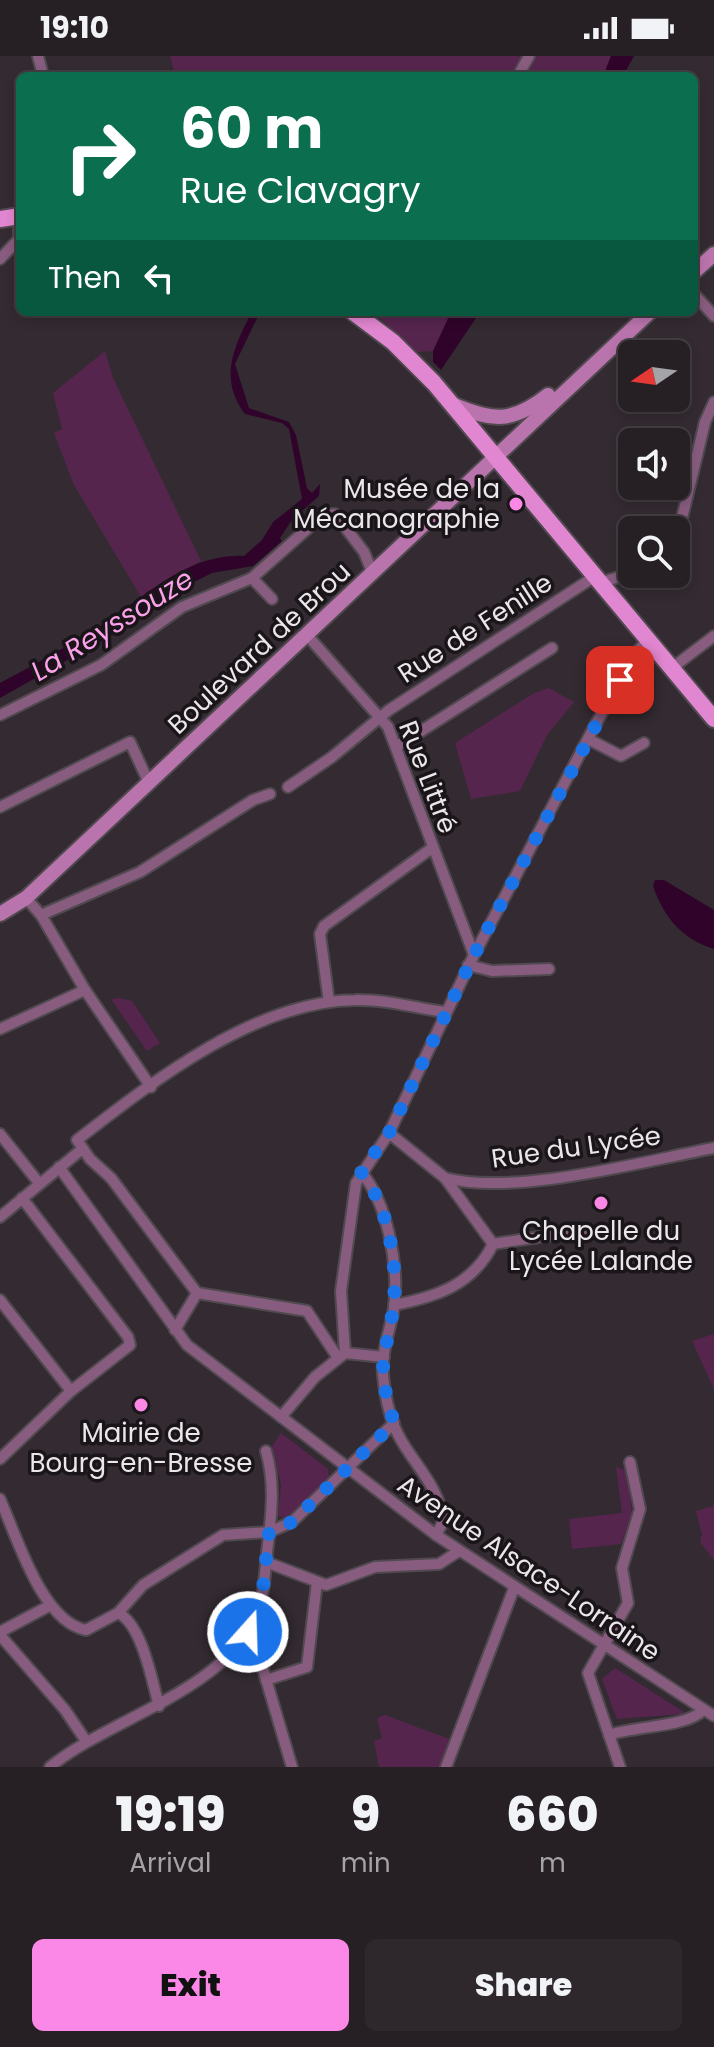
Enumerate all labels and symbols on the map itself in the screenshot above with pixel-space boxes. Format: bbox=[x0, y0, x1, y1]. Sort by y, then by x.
north arrow bbox=[618, 340, 690, 412]
place label: Musée de la Mécanographie bbox=[293, 471, 500, 537]
marker: Musée de la Mécanographie bbox=[507, 495, 525, 513]
street label: Boulevard de Brou bbox=[160, 554, 358, 742]
water label: La Reyssouze bbox=[23, 560, 201, 690]
street label: Rue de Fenille bbox=[391, 565, 559, 691]
pin bbox=[586, 646, 654, 714]
street label: Rue Littré bbox=[390, 716, 466, 838]
street label: Rue du Lycée bbox=[489, 1117, 663, 1177]
marker: Chapelle du Lycée Lalande bbox=[592, 1194, 610, 1212]
place label: Chapelle du Lycée Lalande bbox=[509, 1213, 693, 1279]
marker: Mairie de Bourg-en-Bresse bbox=[132, 1396, 150, 1414]
place label: Mairie de Bourg-en-Bresse bbox=[30, 1415, 252, 1481]
street label: Avenue Alsace-Lorraine bbox=[390, 1466, 668, 1670]
position arrow bbox=[206, 1590, 290, 1674]

